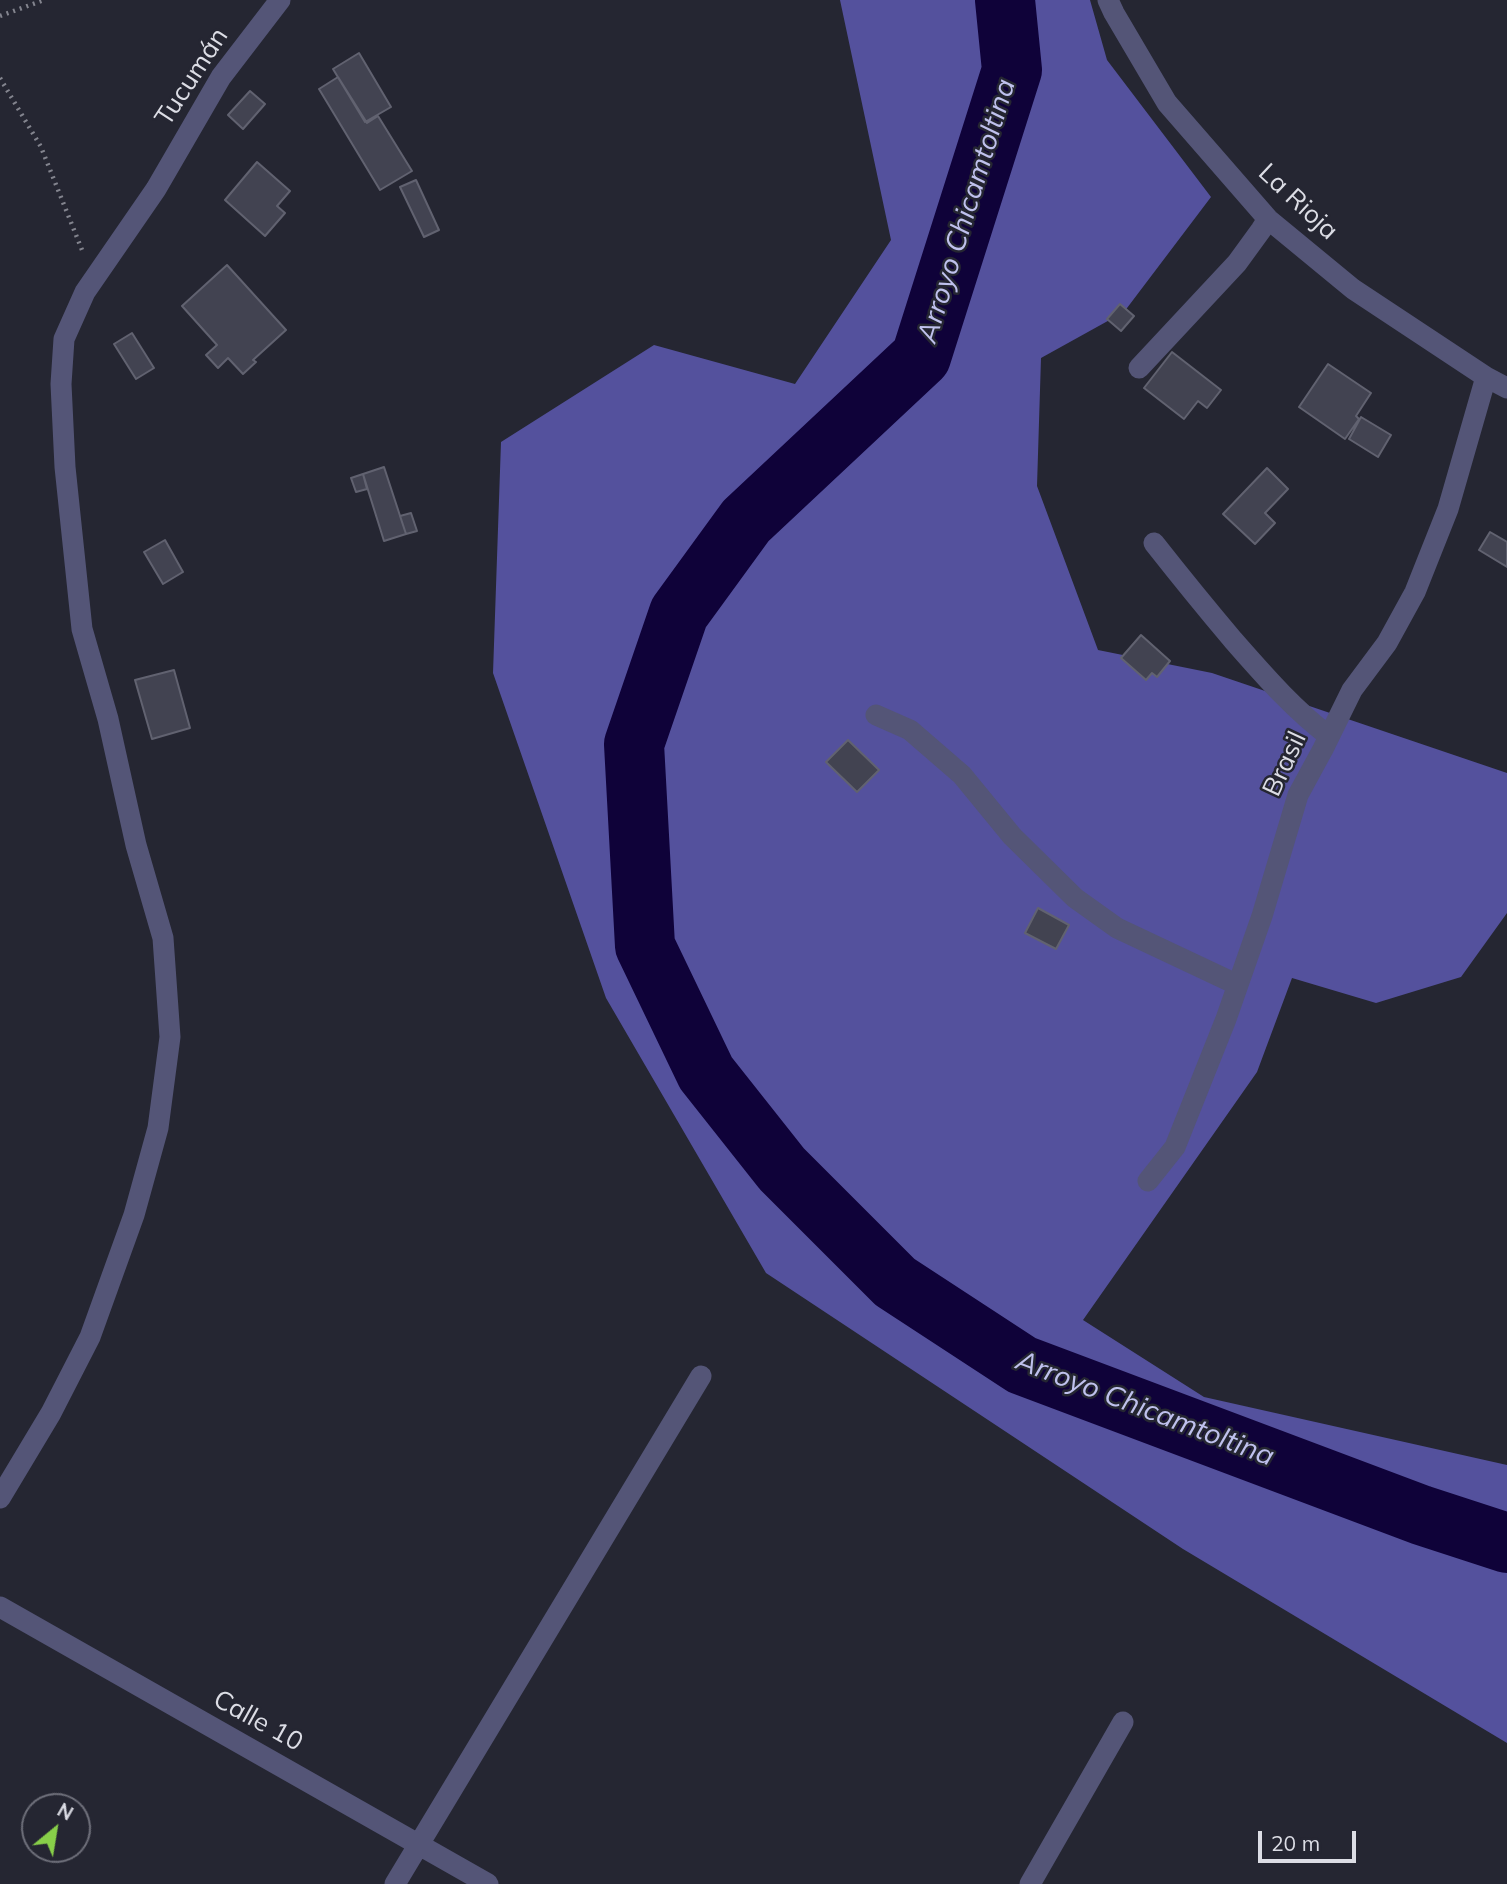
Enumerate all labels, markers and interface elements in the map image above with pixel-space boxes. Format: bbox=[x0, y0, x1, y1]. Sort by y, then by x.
street label: Tucumán bbox=[149, 22, 235, 132]
water label: Arroyo Chicamtoltina bbox=[911, 75, 1023, 347]
street label: La Rioja bbox=[1252, 157, 1344, 247]
street label: Brasil bbox=[1257, 727, 1313, 801]
water label: Arroyo Chicamtoltina bbox=[1011, 1344, 1279, 1474]
street label: Calle 10 bbox=[208, 1684, 308, 1758]
north arrow bbox=[21, 1793, 91, 1863]
text: N bbox=[53, 1798, 78, 1826]
scale bar bbox=[1262, 1818, 1360, 1862]
text: 20 m bbox=[1271, 1830, 1320, 1856]

